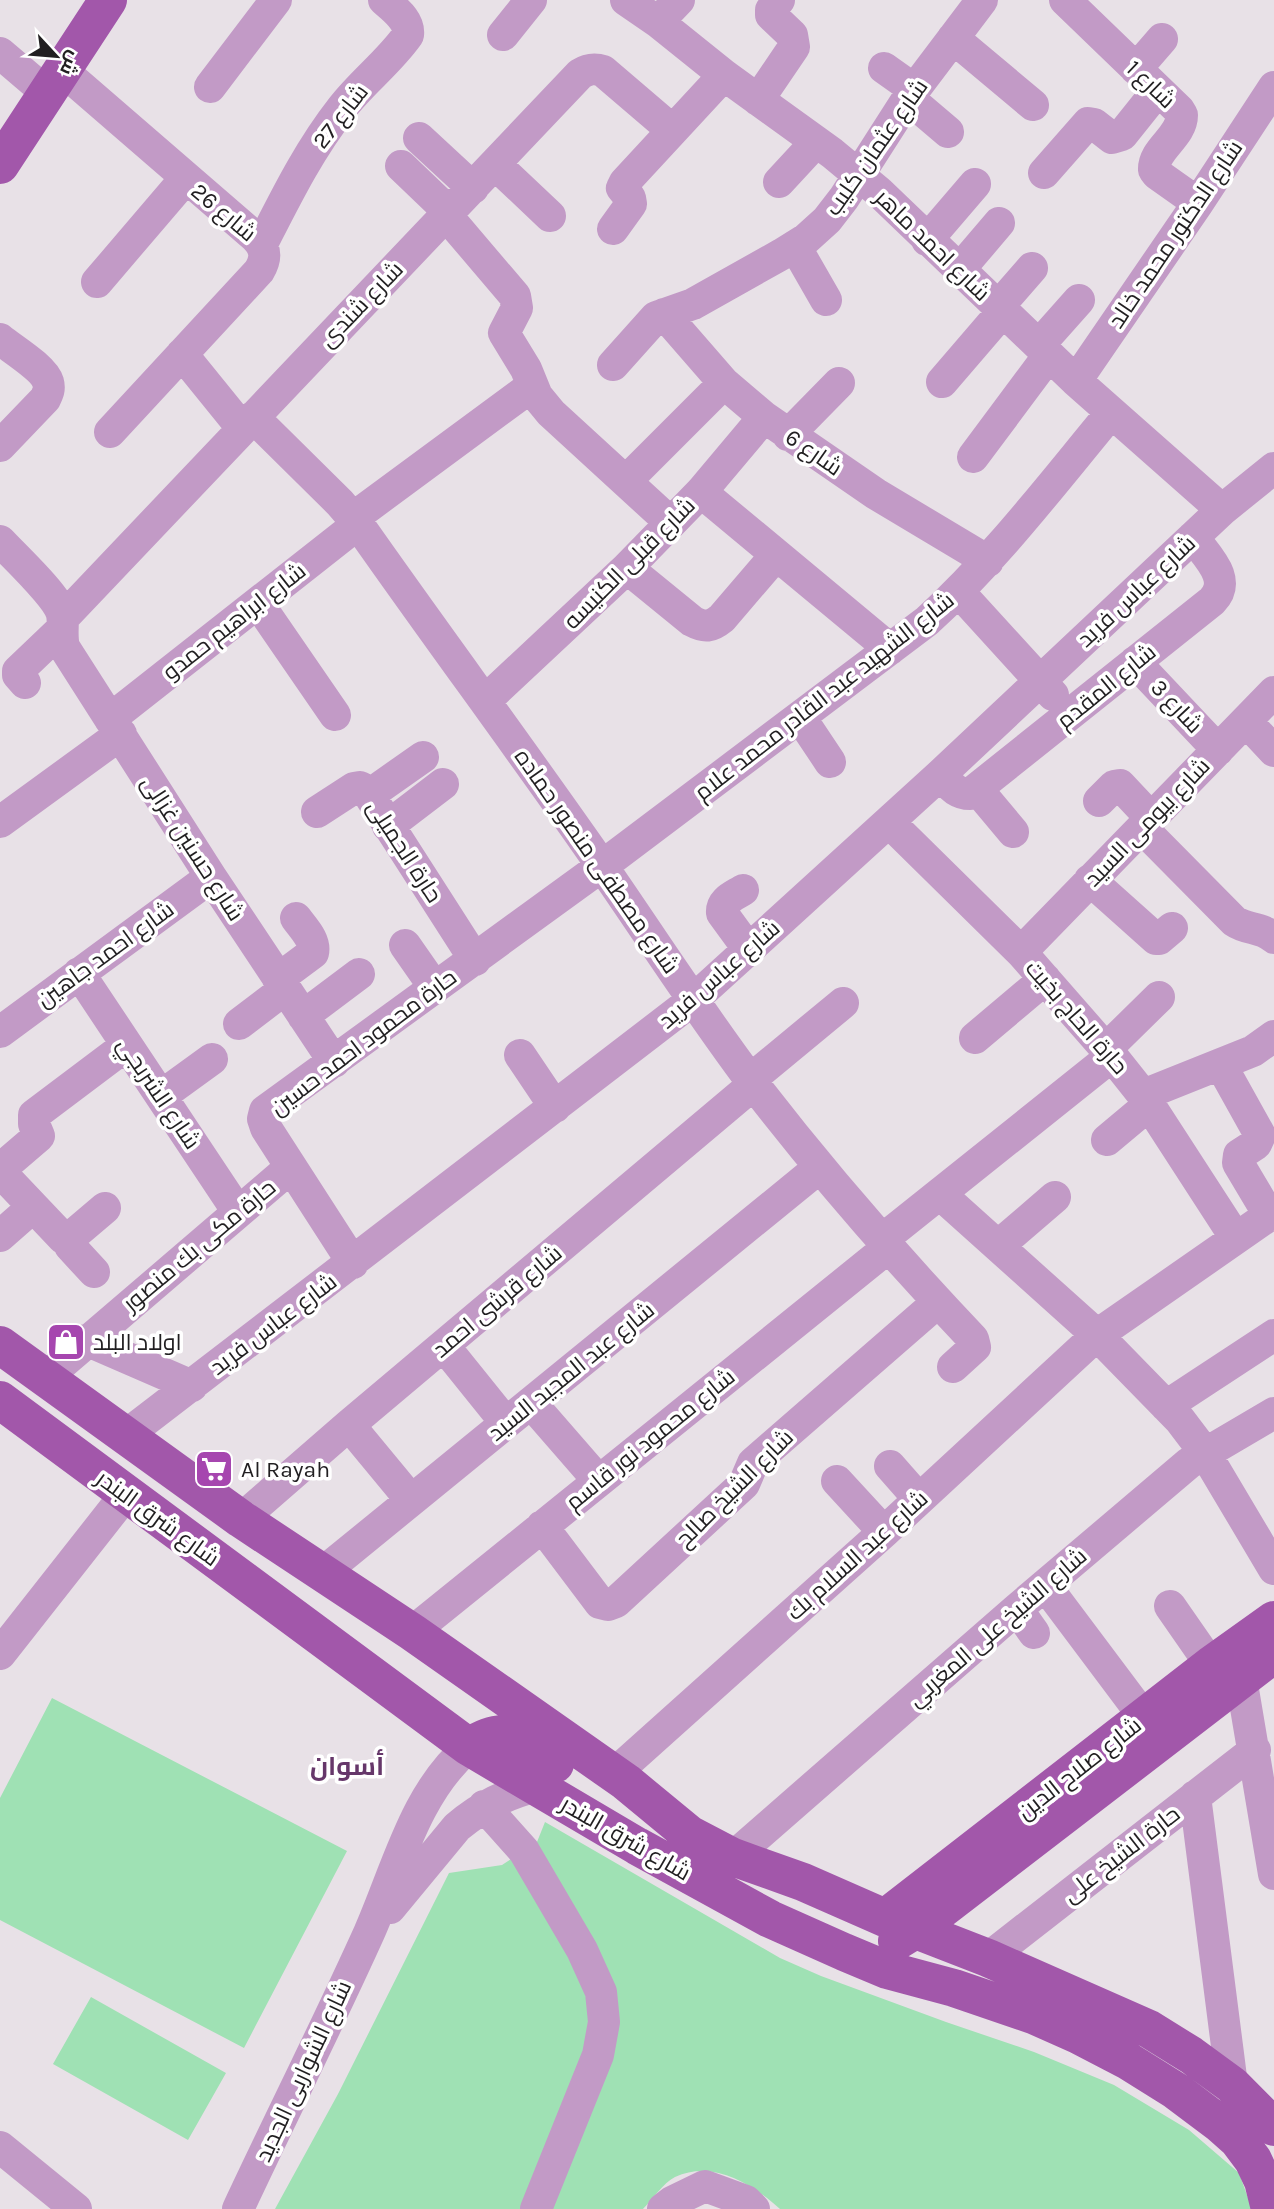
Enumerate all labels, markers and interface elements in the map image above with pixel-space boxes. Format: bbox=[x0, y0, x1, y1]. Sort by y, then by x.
north arrow bbox=[21, 21, 91, 91]
text: ش bbox=[55, 47, 86, 79]
street label: شارع 1 bbox=[1119, 55, 1181, 116]
street label: شارع عثمان كليب bbox=[819, 74, 935, 222]
street label: شارع 27 bbox=[307, 79, 375, 155]
street label: شارع الدكتور محمد خالد bbox=[1102, 135, 1250, 335]
street label: شارع 26 bbox=[184, 177, 262, 249]
street label: شارع احمد ماهر bbox=[867, 182, 996, 308]
street label: شارع شندى bbox=[314, 256, 410, 354]
street label: شارع 6 bbox=[779, 423, 847, 483]
street label: شارع قبلى الكنيسه bbox=[558, 492, 702, 636]
street label: شارع عباس فريد bbox=[1072, 530, 1202, 654]
street label: شارع ابراهيم حمدو bbox=[157, 557, 313, 687]
street label: شارع الشهيد عبد القادر محمد علام bbox=[689, 587, 961, 808]
street label: شارع المقدم bbox=[1051, 638, 1162, 736]
street label: شارع 3 bbox=[1144, 674, 1208, 740]
street label: شارع مصطفى منصور حماده bbox=[507, 744, 684, 980]
street label: شارع بيومى السيد bbox=[1079, 752, 1217, 894]
street label: شارع حسنين غزالى bbox=[134, 771, 250, 927]
street label: حارة الجميلى bbox=[361, 795, 448, 908]
street label: شارع احمد جاهين bbox=[31, 896, 180, 1015]
street label: شارع عباس فريد bbox=[653, 914, 787, 1036]
street label: حارة الحاج بخيت bbox=[1018, 955, 1133, 1081]
street label: حارة محمود احمد حسين bbox=[265, 964, 462, 1121]
street label: شارع الشربجي bbox=[108, 1032, 206, 1157]
street label: حارة مكى بك منصور bbox=[116, 1174, 281, 1318]
street label: شارع قرشى احمد bbox=[427, 1240, 569, 1365]
street label: شارع عباس فريد bbox=[205, 1268, 343, 1382]
street label: شارع عبد المجيد السيد bbox=[483, 1296, 661, 1448]
shop icon: اولاد البلد bbox=[45, 1321, 87, 1363]
place label: اولاد البلد bbox=[93, 1329, 182, 1356]
street label: شارع محمود نور قاسم bbox=[560, 1363, 742, 1517]
street label: شارع الشيخ صالح bbox=[670, 1424, 800, 1554]
supermarket icon: Al Rayah bbox=[193, 1448, 235, 1490]
place label: Al Rayah bbox=[241, 1456, 330, 1483]
street label: شارع شرق البندر bbox=[88, 1464, 224, 1574]
street label: شارع عبد السلام بك bbox=[781, 1485, 935, 1627]
street label: شارع الشيخ على المغربي bbox=[902, 1542, 1095, 1715]
street label: شارع صلاح الدين bbox=[1012, 1712, 1148, 1827]
district label: أسوان bbox=[310, 1749, 384, 1782]
street label: شارع شرق البندر bbox=[553, 1789, 695, 1888]
street label: حارة الشيخ على bbox=[1057, 1800, 1187, 1910]
street label: شارع الشواربى الجديد bbox=[250, 1976, 359, 2167]

